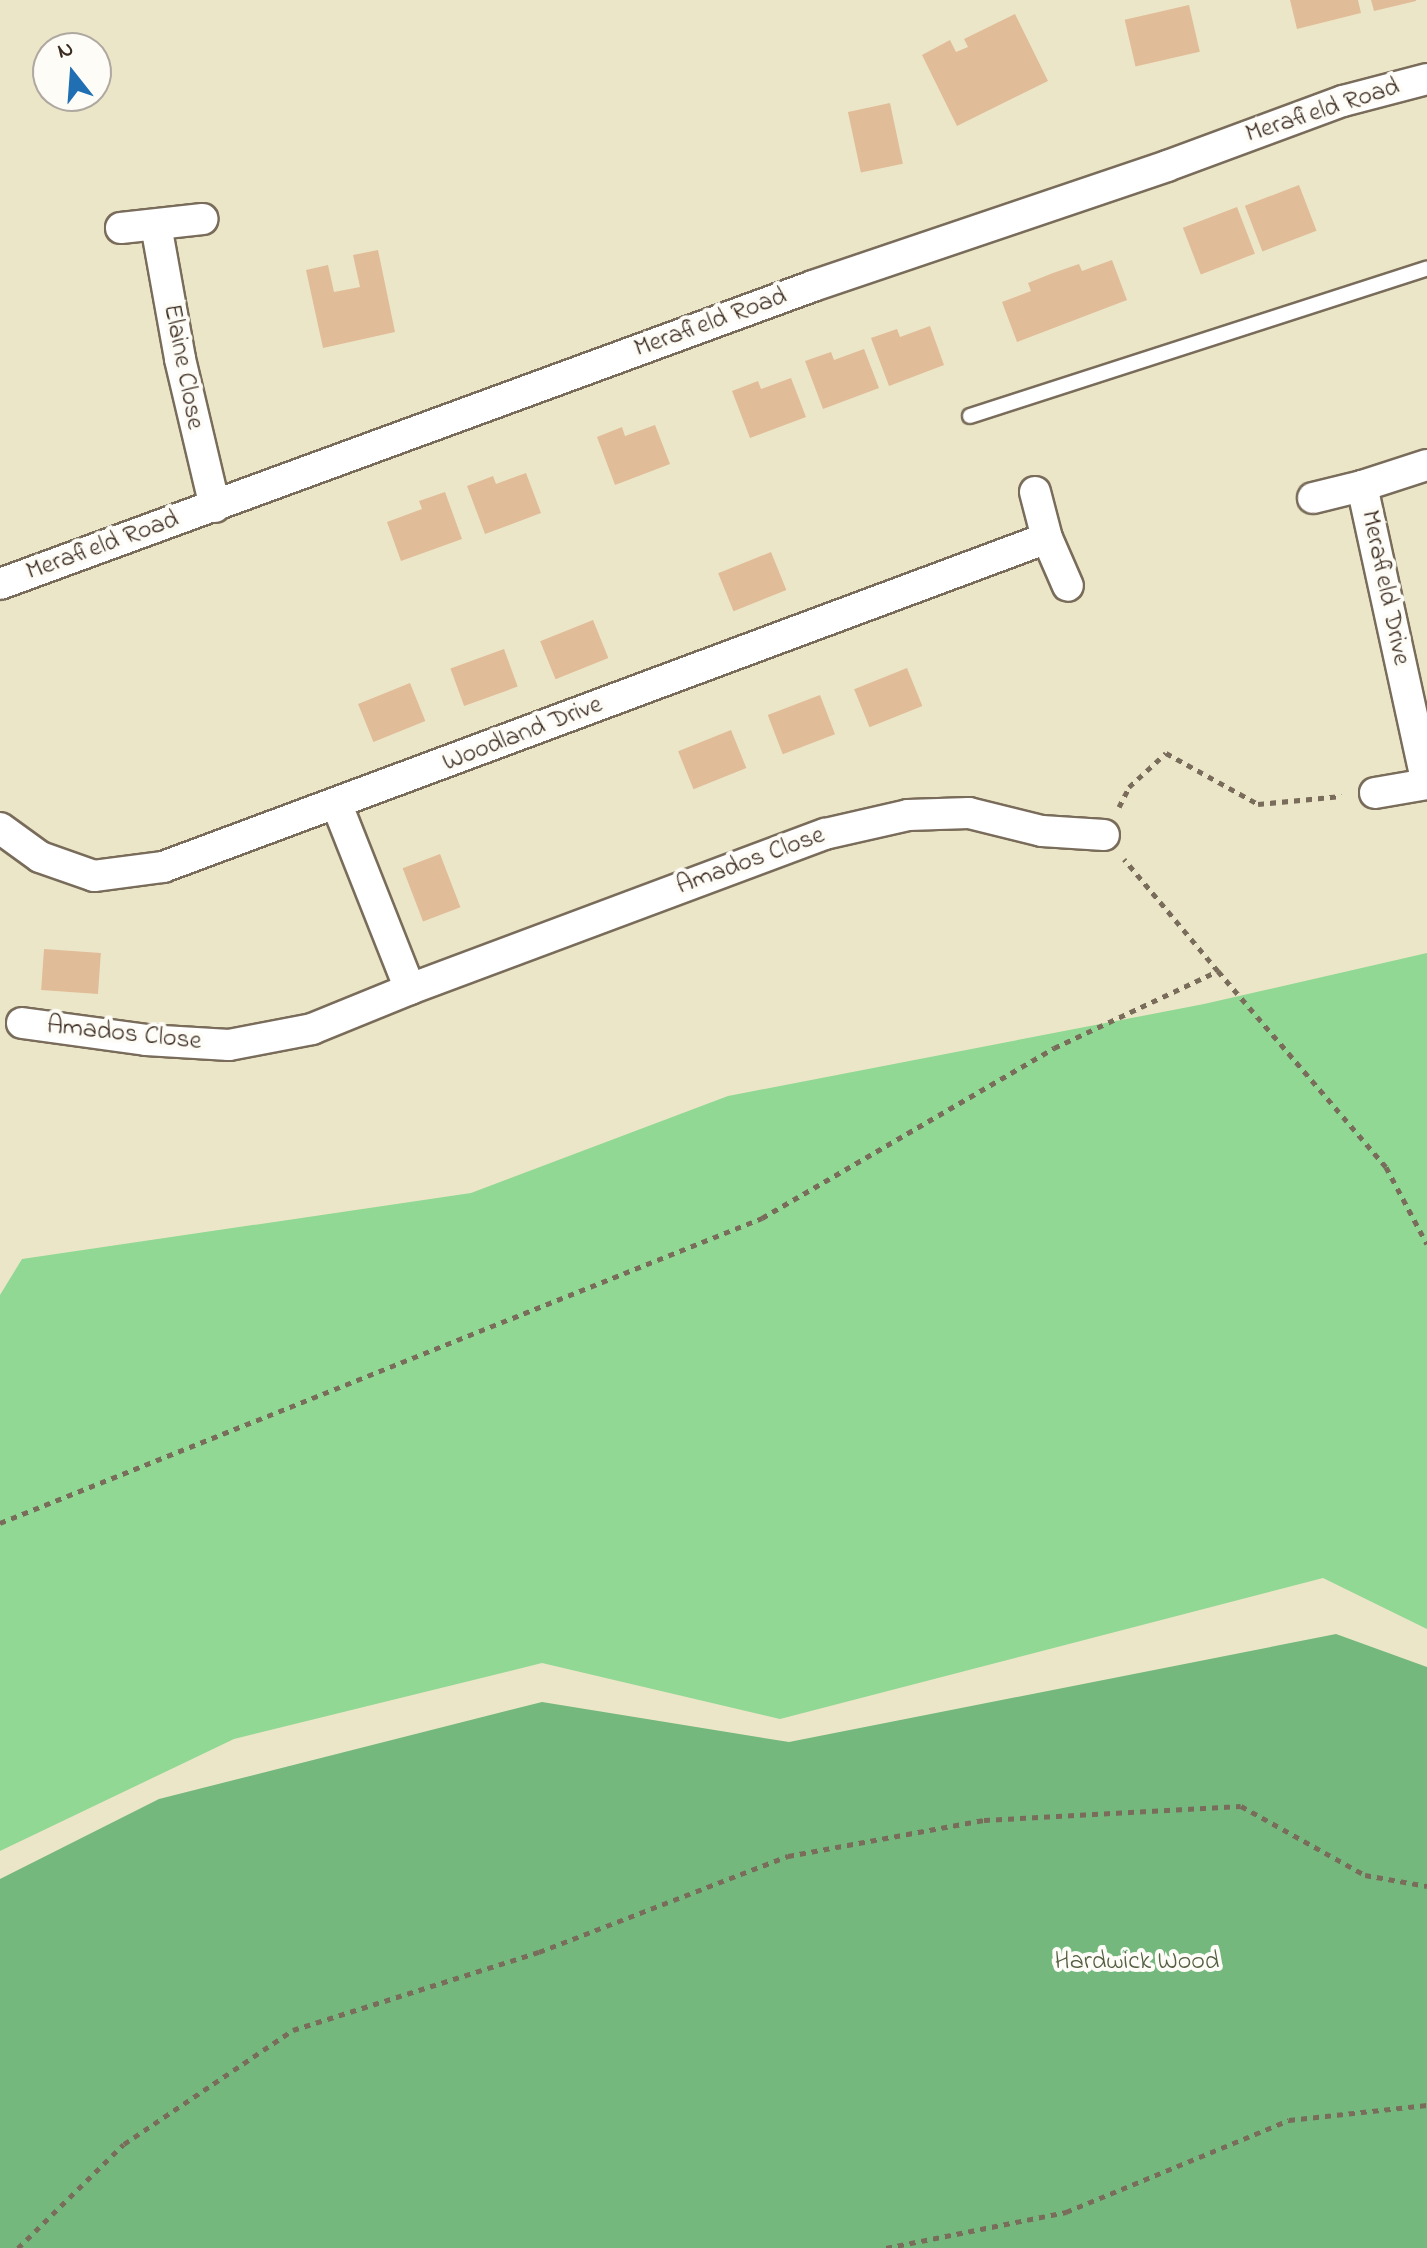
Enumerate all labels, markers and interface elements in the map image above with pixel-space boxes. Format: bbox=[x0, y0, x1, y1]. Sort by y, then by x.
north arrow bbox=[32, 32, 112, 112]
text: N bbox=[54, 33, 77, 68]
street label: Merafield Road bbox=[1242, 72, 1404, 152]
street label: Merafield Road bbox=[631, 282, 791, 366]
street label: Elaine Close bbox=[155, 302, 209, 432]
street label: Merafield Road bbox=[23, 505, 183, 589]
street label: Merafield Drive bbox=[1352, 508, 1416, 668]
street label: Woodland Drive bbox=[439, 690, 607, 780]
street label: Amados Close bbox=[673, 821, 829, 903]
street label: Amados Close bbox=[45, 1011, 203, 1059]
park label: Hardwick Wood bbox=[1055, 1947, 1219, 1979]

